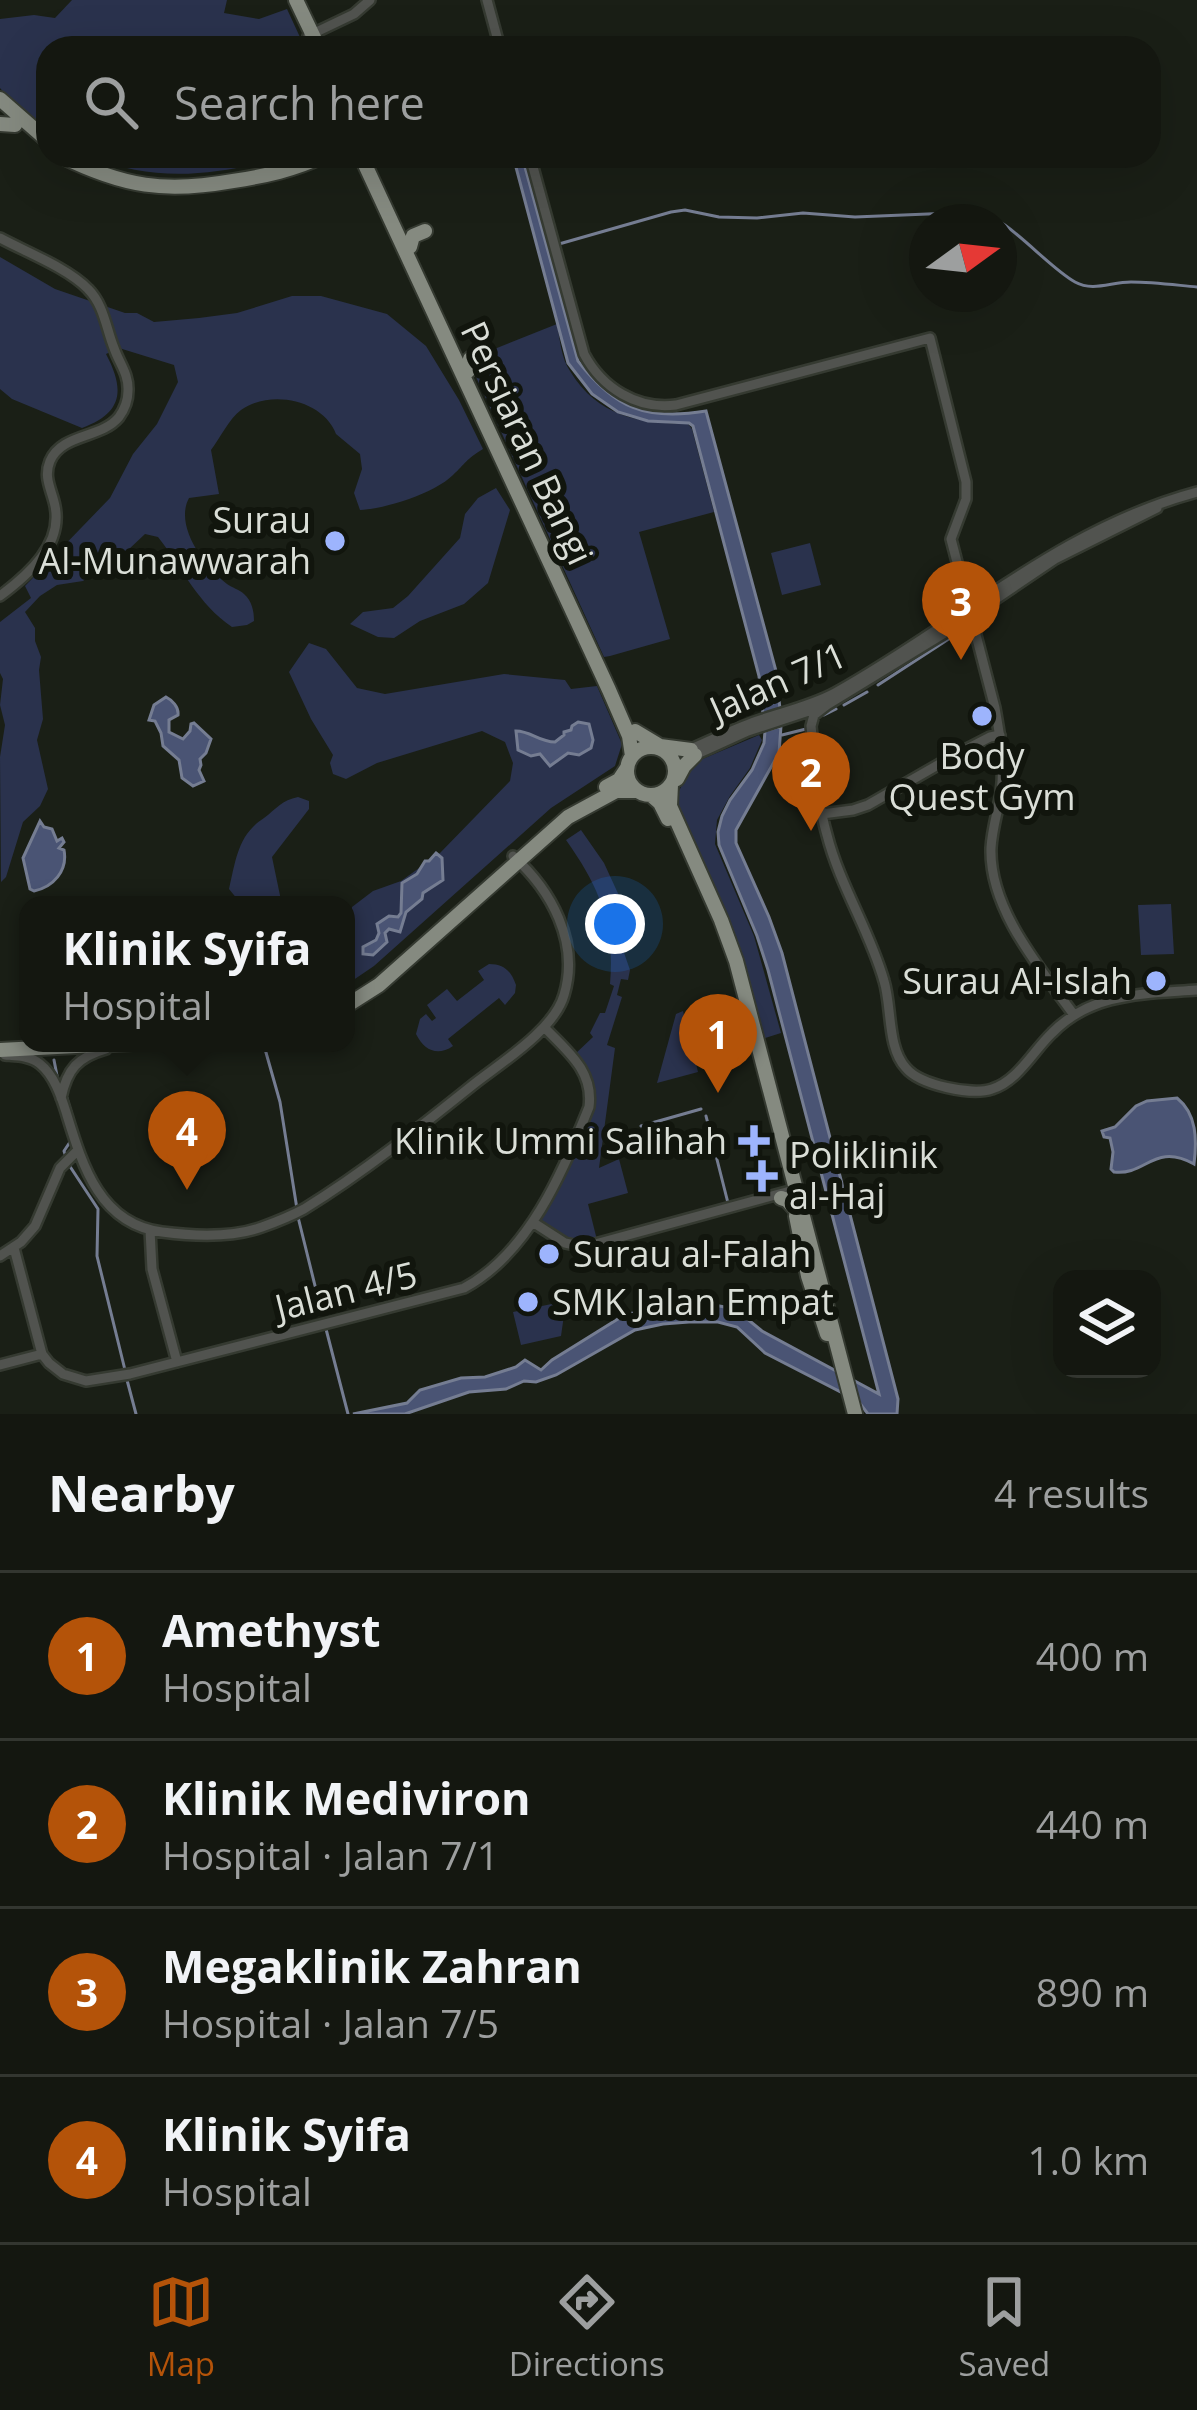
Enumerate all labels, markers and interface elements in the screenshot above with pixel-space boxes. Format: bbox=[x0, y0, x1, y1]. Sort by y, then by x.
search box bbox=[36, 36, 1161, 168]
icon: search bbox=[78, 69, 144, 135]
text: Search here bbox=[174, 72, 425, 133]
north arrow bbox=[909, 204, 1017, 312]
street label: Persiaran Bangi bbox=[450, 313, 605, 572]
place label: Surau Al-Munawwarah bbox=[38, 495, 311, 585]
marker: Surau Al-Munawwarah bbox=[322, 528, 348, 554]
pin: 3 bbox=[922, 561, 1000, 660]
street label: Jalan 7/1 bbox=[699, 630, 854, 735]
marker: Body Quest Gym bbox=[969, 703, 995, 729]
place label: Body Quest Gym bbox=[888, 731, 1076, 821]
pin: 2 bbox=[772, 732, 850, 831]
your location bbox=[585, 894, 645, 954]
popup bbox=[19, 896, 355, 1052]
text: Klinik Syifa bbox=[63, 917, 311, 978]
place label: Surau Al-Islah bbox=[902, 956, 1132, 1005]
marker: Surau Al-Islah bbox=[1143, 968, 1169, 994]
text: Hospital bbox=[63, 978, 212, 1031]
pin: 1 bbox=[679, 994, 757, 1093]
pin: 4 bbox=[148, 1091, 226, 1190]
place label: Klinik Ummi Salihah bbox=[394, 1116, 727, 1165]
marker: Klinik Ummi Salihah bbox=[738, 1125, 770, 1157]
place label: Poliklinik al-Haj bbox=[789, 1130, 938, 1220]
marker: Poliklinik al-Haj bbox=[746, 1160, 778, 1192]
place label: Surau al-Falah bbox=[573, 1229, 811, 1278]
marker: Surau al-Falah bbox=[536, 1241, 562, 1267]
street label: Jalan 4/5 bbox=[267, 1249, 422, 1332]
map controls bbox=[1053, 1270, 1161, 1378]
button: layers bbox=[1053, 1270, 1161, 1378]
place label: SMK Jalan Empat bbox=[552, 1277, 834, 1326]
marker: SMK Jalan Empat bbox=[515, 1289, 541, 1315]
text: Nearby bbox=[48, 1457, 235, 1527]
text: 4 results bbox=[994, 1466, 1149, 1519]
text: Amethyst bbox=[162, 1599, 380, 1660]
text: 1 bbox=[76, 1629, 98, 1682]
text: 400 m bbox=[1036, 1629, 1149, 1682]
text: Hospital bbox=[162, 1660, 312, 1713]
text: Klinik Mediviron bbox=[162, 1767, 531, 1828]
text: 2 bbox=[76, 1797, 98, 1850]
text: 440 m bbox=[1036, 1797, 1149, 1850]
text: Hospital · Jalan 7/1 bbox=[162, 1828, 499, 1881]
text: Megaklinik Zahran bbox=[162, 1935, 582, 1996]
text: 3 bbox=[76, 1965, 98, 2018]
text: 890 m bbox=[1036, 1965, 1149, 2018]
text: Hospital · Jalan 7/5 bbox=[162, 1996, 499, 2049]
text: Klinik Syifa bbox=[162, 2103, 411, 2164]
text: 4 bbox=[76, 2133, 98, 2186]
text: 1.0 km bbox=[1027, 2133, 1149, 2186]
text: Hospital bbox=[162, 2164, 312, 2217]
tab: Map bbox=[147, 2269, 215, 2386]
tab: Directions bbox=[509, 2269, 665, 2386]
tab: Saved bbox=[958, 2269, 1050, 2386]

